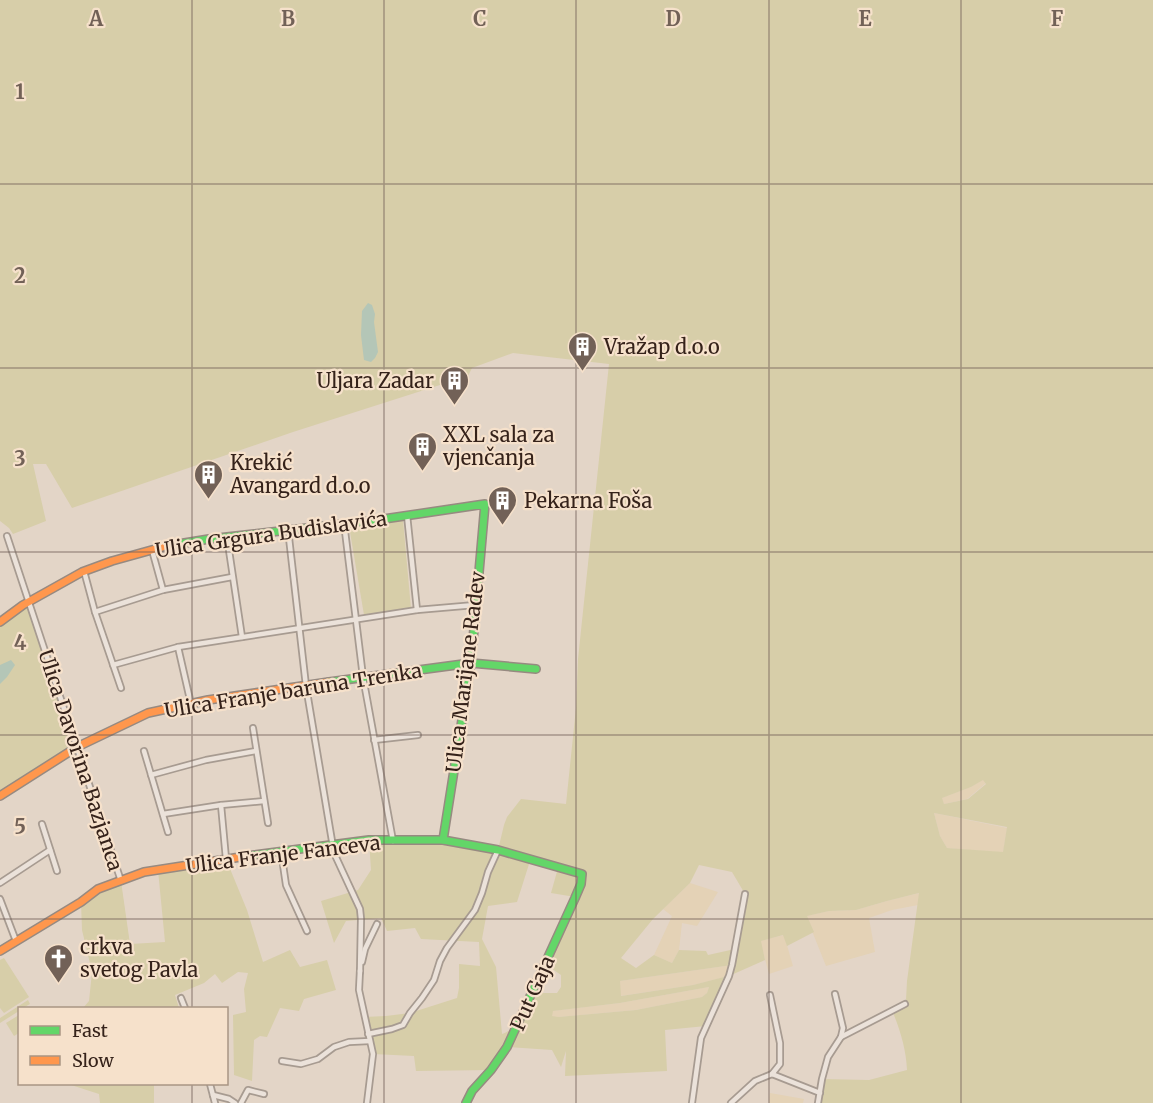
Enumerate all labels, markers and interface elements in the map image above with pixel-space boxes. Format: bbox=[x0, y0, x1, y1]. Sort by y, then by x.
text: A bbox=[88, 6, 104, 31]
text: B bbox=[281, 6, 295, 31]
text: C bbox=[473, 6, 487, 31]
text: D bbox=[665, 6, 681, 31]
text: E bbox=[858, 6, 872, 31]
text: F bbox=[1051, 6, 1064, 31]
text: 1 bbox=[15, 79, 25, 104]
text: 2 bbox=[14, 263, 26, 288]
building icon: Vražap d.o.o bbox=[567, 330, 599, 372]
place label: Vražap d.o.o bbox=[603, 334, 720, 359]
building icon: Uljara Zadar bbox=[439, 364, 471, 406]
place label: Uljara Zadar bbox=[316, 368, 434, 393]
place label: XXL sala za vjenčanja bbox=[442, 422, 555, 470]
building icon: XXL sala za vjenčanja bbox=[406, 430, 438, 472]
text: 3 bbox=[14, 446, 26, 471]
place label: Krekić Avangard d.o.o bbox=[229, 450, 371, 498]
building icon: Krekić Avangard d.o.o bbox=[193, 458, 225, 500]
building icon: Pekarna Foša bbox=[487, 484, 519, 526]
place label: Pekarna Foša bbox=[524, 488, 652, 513]
street label: Ulica Grgura Budislavića bbox=[154, 505, 389, 563]
street label: Ulica Marijane Radev bbox=[440, 569, 490, 774]
text: 4 bbox=[14, 630, 27, 655]
street label: Ulica Davorina Bazjanca bbox=[33, 646, 129, 874]
street label: Ulica Franje baruna Trenka bbox=[162, 657, 424, 723]
text: 5 bbox=[14, 814, 26, 839]
street label: Ulica Franje Fanceva bbox=[184, 830, 382, 878]
place label: crkva svetog Pavla bbox=[80, 934, 199, 982]
church icon: crkva svetog Pavla bbox=[43, 942, 75, 984]
street label: Put Gaja bbox=[504, 951, 560, 1034]
legend bbox=[18, 1007, 228, 1085]
text: Fast bbox=[72, 1019, 108, 1042]
text: Slow bbox=[72, 1049, 115, 1072]

